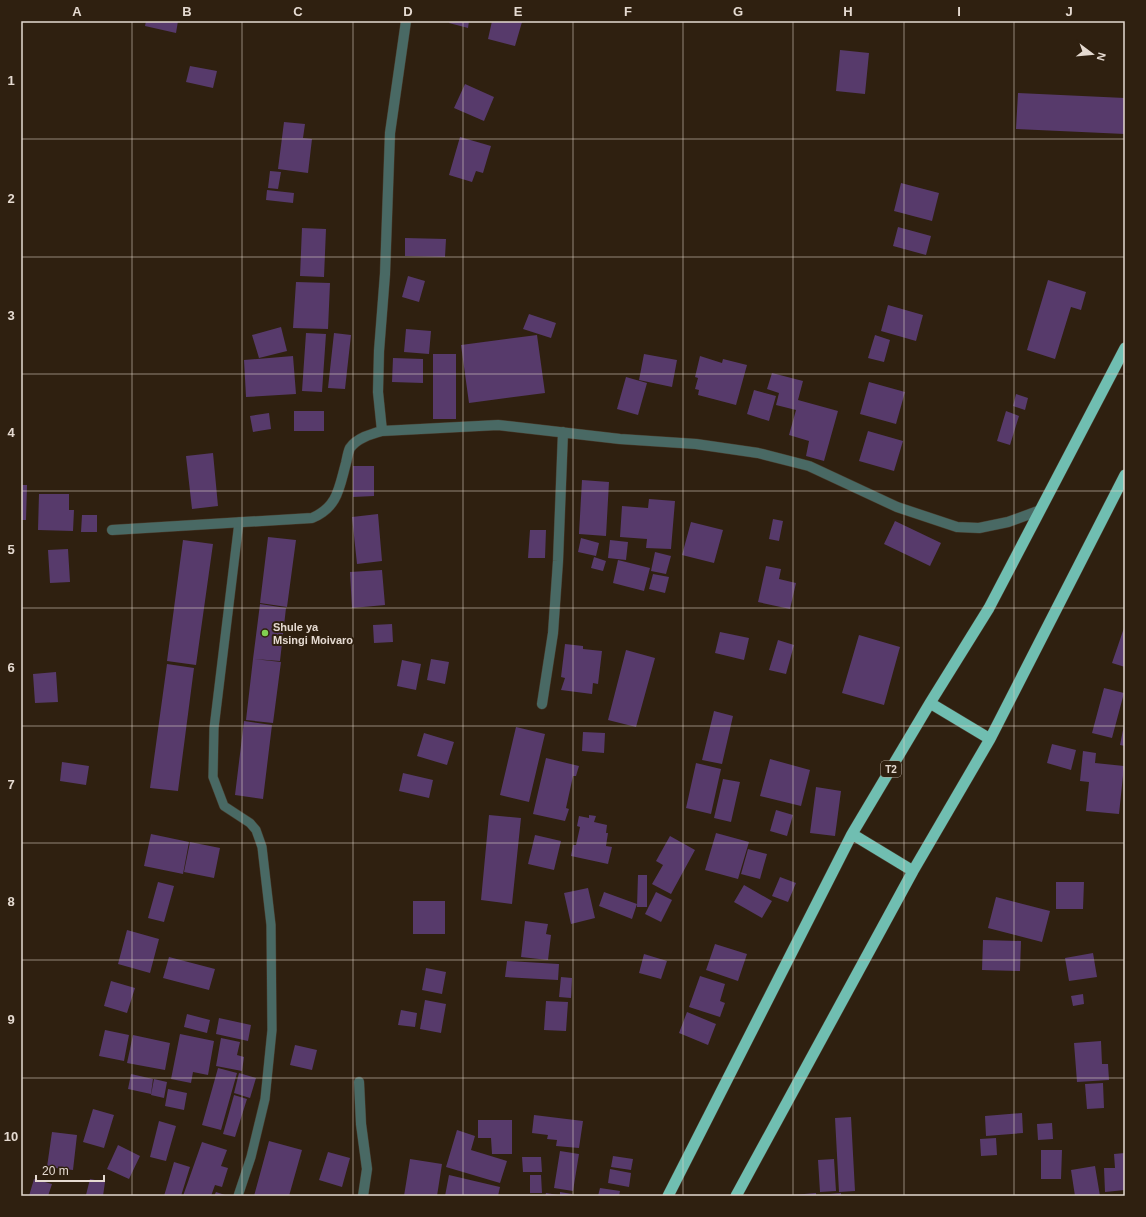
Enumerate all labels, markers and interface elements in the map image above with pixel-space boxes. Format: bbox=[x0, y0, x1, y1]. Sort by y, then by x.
text: A bbox=[72, 4, 82, 19]
text: B bbox=[182, 4, 192, 19]
text: C bbox=[293, 4, 303, 19]
text: D bbox=[403, 4, 413, 19]
text: E bbox=[514, 4, 523, 19]
text: F bbox=[624, 4, 632, 19]
text: G bbox=[733, 4, 743, 19]
text: H bbox=[843, 4, 853, 19]
text: I bbox=[957, 4, 961, 19]
text: J bbox=[1065, 4, 1073, 19]
north arrow bbox=[1072, 34, 1112, 74]
text: N bbox=[1095, 51, 1108, 62]
text: 1 bbox=[7, 73, 15, 88]
text: 2 bbox=[7, 191, 15, 206]
text: 3 bbox=[7, 308, 15, 323]
text: 4 bbox=[7, 425, 15, 440]
text: 5 bbox=[7, 542, 15, 557]
place label: Shule ya Msingi Moivaro bbox=[273, 621, 353, 646]
marker: Shule ya Msingi Moivaro bbox=[260, 628, 270, 638]
text: 6 bbox=[7, 660, 15, 675]
road number: T2 bbox=[881, 761, 901, 777]
text: 7 bbox=[7, 777, 15, 792]
text: 8 bbox=[7, 894, 15, 909]
text: 9 bbox=[7, 1012, 15, 1027]
text: 10 bbox=[4, 1129, 18, 1144]
scale bar bbox=[36, 1157, 104, 1183]
text: 20 m bbox=[42, 1164, 69, 1178]

